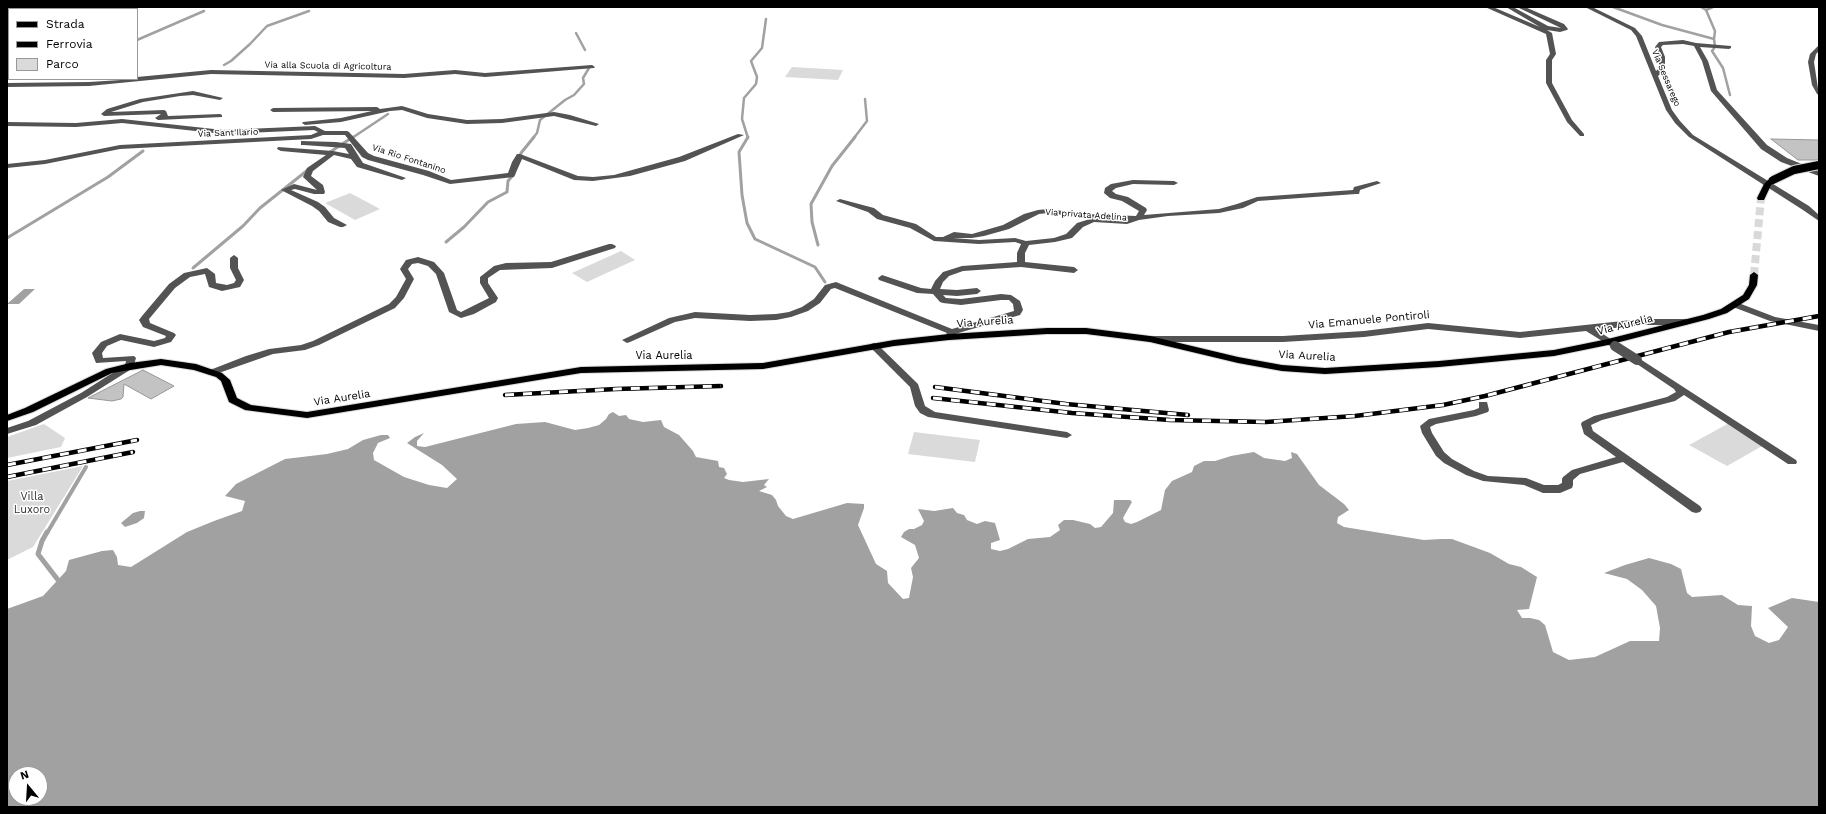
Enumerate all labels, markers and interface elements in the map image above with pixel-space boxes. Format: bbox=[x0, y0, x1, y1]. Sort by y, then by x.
legend bbox=[8, 8, 138, 80]
text: Strada bbox=[46, 17, 85, 31]
text: Ferrovia bbox=[46, 37, 93, 51]
street label: Via Sessarego bbox=[1649, 48, 1683, 108]
text: Parco bbox=[46, 57, 79, 71]
street label: Via alla Scuola di Agricoltura bbox=[265, 59, 391, 73]
street label: Via Sant'Ilario bbox=[198, 127, 258, 139]
street label: Via Rio Fontanino bbox=[371, 142, 447, 176]
street label: Via privata Adelina bbox=[1045, 207, 1127, 223]
street label: Via Emanuele Pontiroli bbox=[1308, 308, 1430, 332]
street label: Via Aurelia bbox=[1596, 312, 1654, 338]
street label: Via Aurelia bbox=[956, 313, 1014, 331]
street label: Via Aurelia bbox=[1278, 348, 1336, 364]
street label: Via Aurelia bbox=[635, 349, 693, 363]
street label: Via Aurelia bbox=[313, 387, 371, 409]
park label: Villa Luxoro bbox=[14, 490, 50, 516]
north arrow bbox=[8, 766, 48, 806]
text: N bbox=[19, 768, 30, 783]

